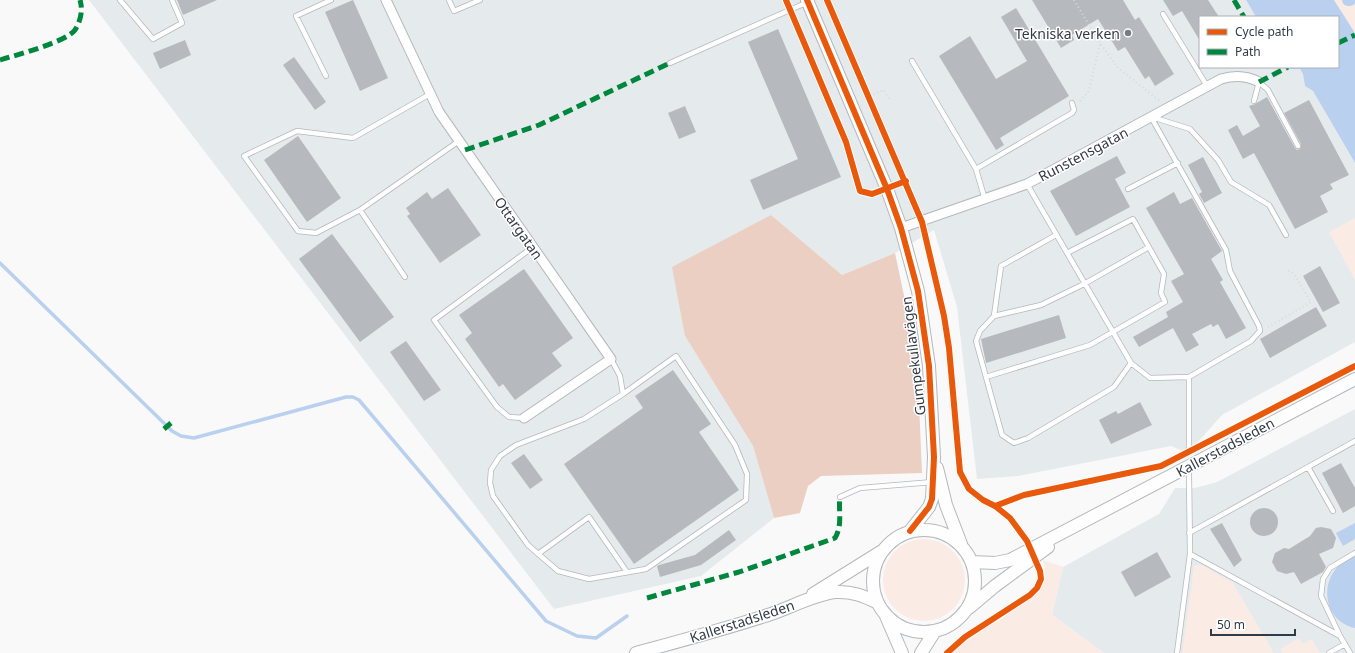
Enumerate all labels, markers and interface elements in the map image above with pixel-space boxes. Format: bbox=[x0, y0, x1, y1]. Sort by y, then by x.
legend bbox=[1199, 16, 1339, 68]
text: Cycle path bbox=[1235, 23, 1293, 40]
place label: Tekniska verken bbox=[1015, 24, 1120, 43]
marker: Tekniska verken bbox=[1123, 28, 1133, 38]
text: Path bbox=[1235, 43, 1261, 60]
street label: Runstensgatan bbox=[1035, 122, 1131, 186]
street label: Ottargatan bbox=[490, 193, 548, 263]
street label: Gumpekullavägen bbox=[896, 295, 930, 417]
street label: Kallerstadsleden bbox=[1172, 413, 1278, 481]
street label: Kallerstadsleden bbox=[687, 595, 797, 647]
scale bar bbox=[1211, 611, 1295, 637]
text: 50 m bbox=[1217, 616, 1245, 633]

